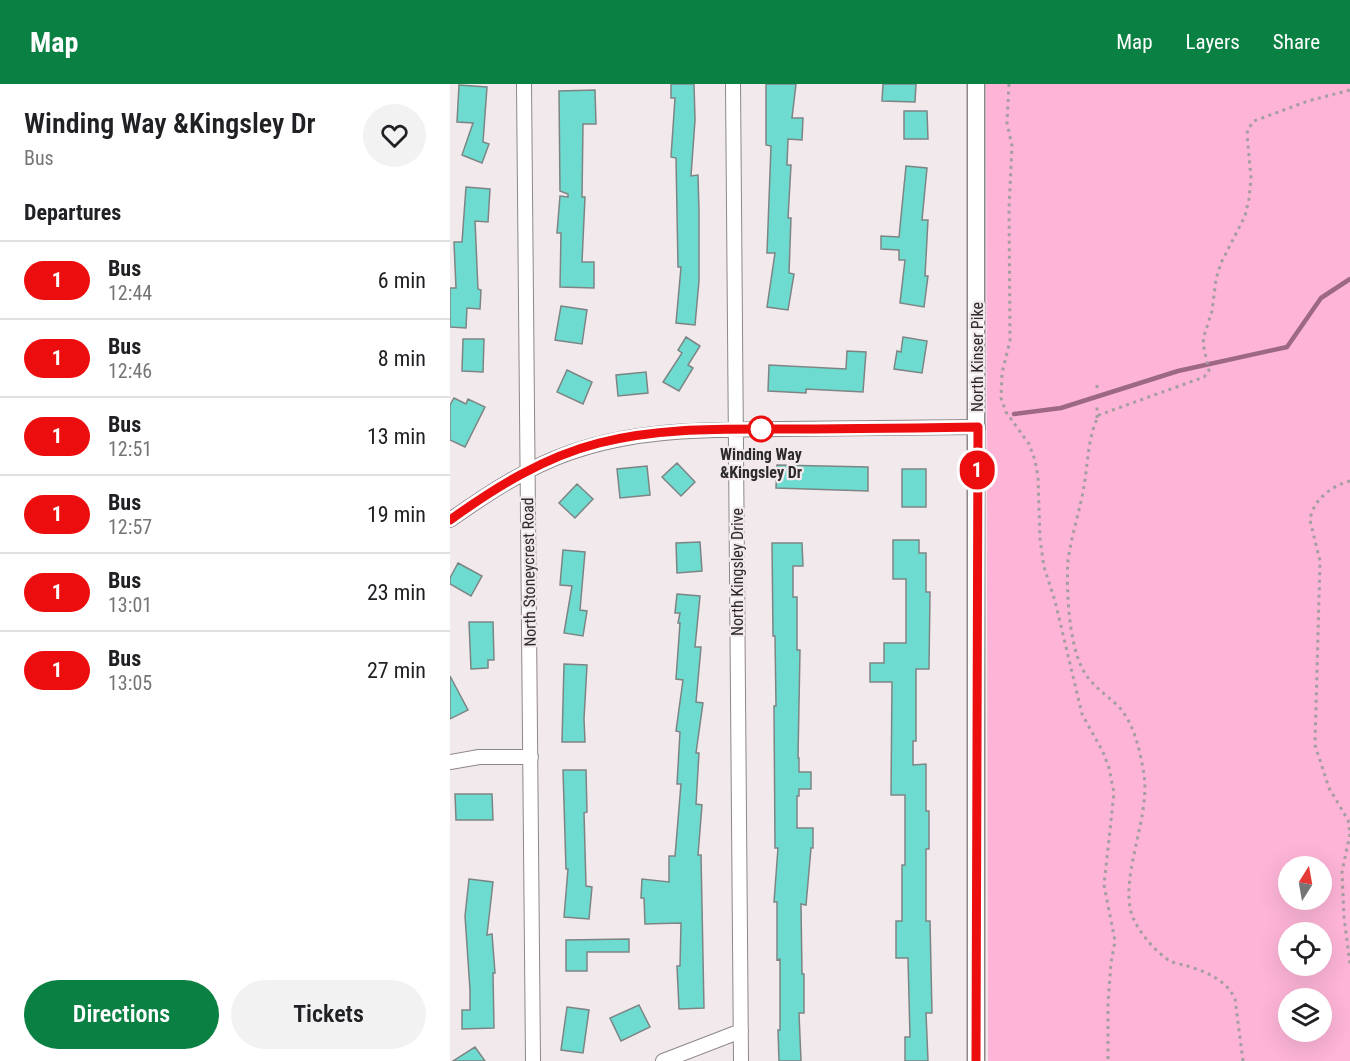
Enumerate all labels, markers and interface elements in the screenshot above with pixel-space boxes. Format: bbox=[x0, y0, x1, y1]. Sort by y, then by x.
text: Map bbox=[30, 26, 78, 59]
text: Map bbox=[1116, 30, 1153, 54]
text: Layers bbox=[1186, 30, 1240, 54]
text: Share bbox=[1273, 30, 1320, 54]
button: heart bbox=[363, 104, 426, 167]
text: Winding Way &Kingsley Dr bbox=[24, 107, 316, 140]
text: Bus bbox=[24, 146, 54, 170]
text: Departures bbox=[24, 200, 121, 225]
text: Bus bbox=[108, 256, 141, 281]
text: 1 bbox=[52, 268, 62, 292]
text: 6 min bbox=[378, 268, 426, 293]
text: 12:44 bbox=[108, 281, 152, 305]
street label: North Kinser Pike bbox=[968, 302, 987, 412]
text: Bus bbox=[108, 334, 141, 359]
text: 1 bbox=[52, 346, 62, 370]
text: 8 min bbox=[378, 346, 426, 371]
text: 12:46 bbox=[108, 359, 152, 383]
text: Bus bbox=[108, 412, 141, 437]
marker: Winding Way &Kingsley Dr bbox=[748, 416, 774, 442]
text: 1 bbox=[52, 424, 62, 448]
text: 13 min bbox=[367, 424, 426, 449]
text: 12:51 bbox=[108, 437, 152, 461]
place label: Winding Way &Kingsley Dr bbox=[720, 445, 802, 482]
line badge: 1 bbox=[958, 450, 996, 490]
text: 1 bbox=[972, 458, 982, 482]
text: Bus bbox=[108, 490, 141, 515]
street label: North Stoneycrest Road bbox=[518, 497, 540, 647]
text: 1 bbox=[52, 502, 62, 526]
text: 19 min bbox=[367, 502, 426, 527]
street label: North Kingsley Drive bbox=[728, 508, 747, 636]
text: 12:57 bbox=[108, 515, 152, 539]
text: Bus bbox=[108, 568, 141, 593]
text: 1 bbox=[52, 580, 62, 604]
text: 23 min bbox=[367, 580, 426, 605]
text: 13:01 bbox=[108, 593, 152, 617]
text: Bus bbox=[108, 646, 141, 671]
text: 1 bbox=[52, 658, 62, 682]
text: 27 min bbox=[367, 658, 426, 683]
text: 13:05 bbox=[108, 671, 152, 695]
north arrow bbox=[1278, 856, 1332, 910]
map controls bbox=[1278, 856, 1332, 1042]
button: locate bbox=[1278, 922, 1332, 976]
button: Directions bbox=[24, 980, 219, 1049]
button: Tickets bbox=[231, 980, 426, 1049]
button: layers bbox=[1278, 988, 1332, 1042]

